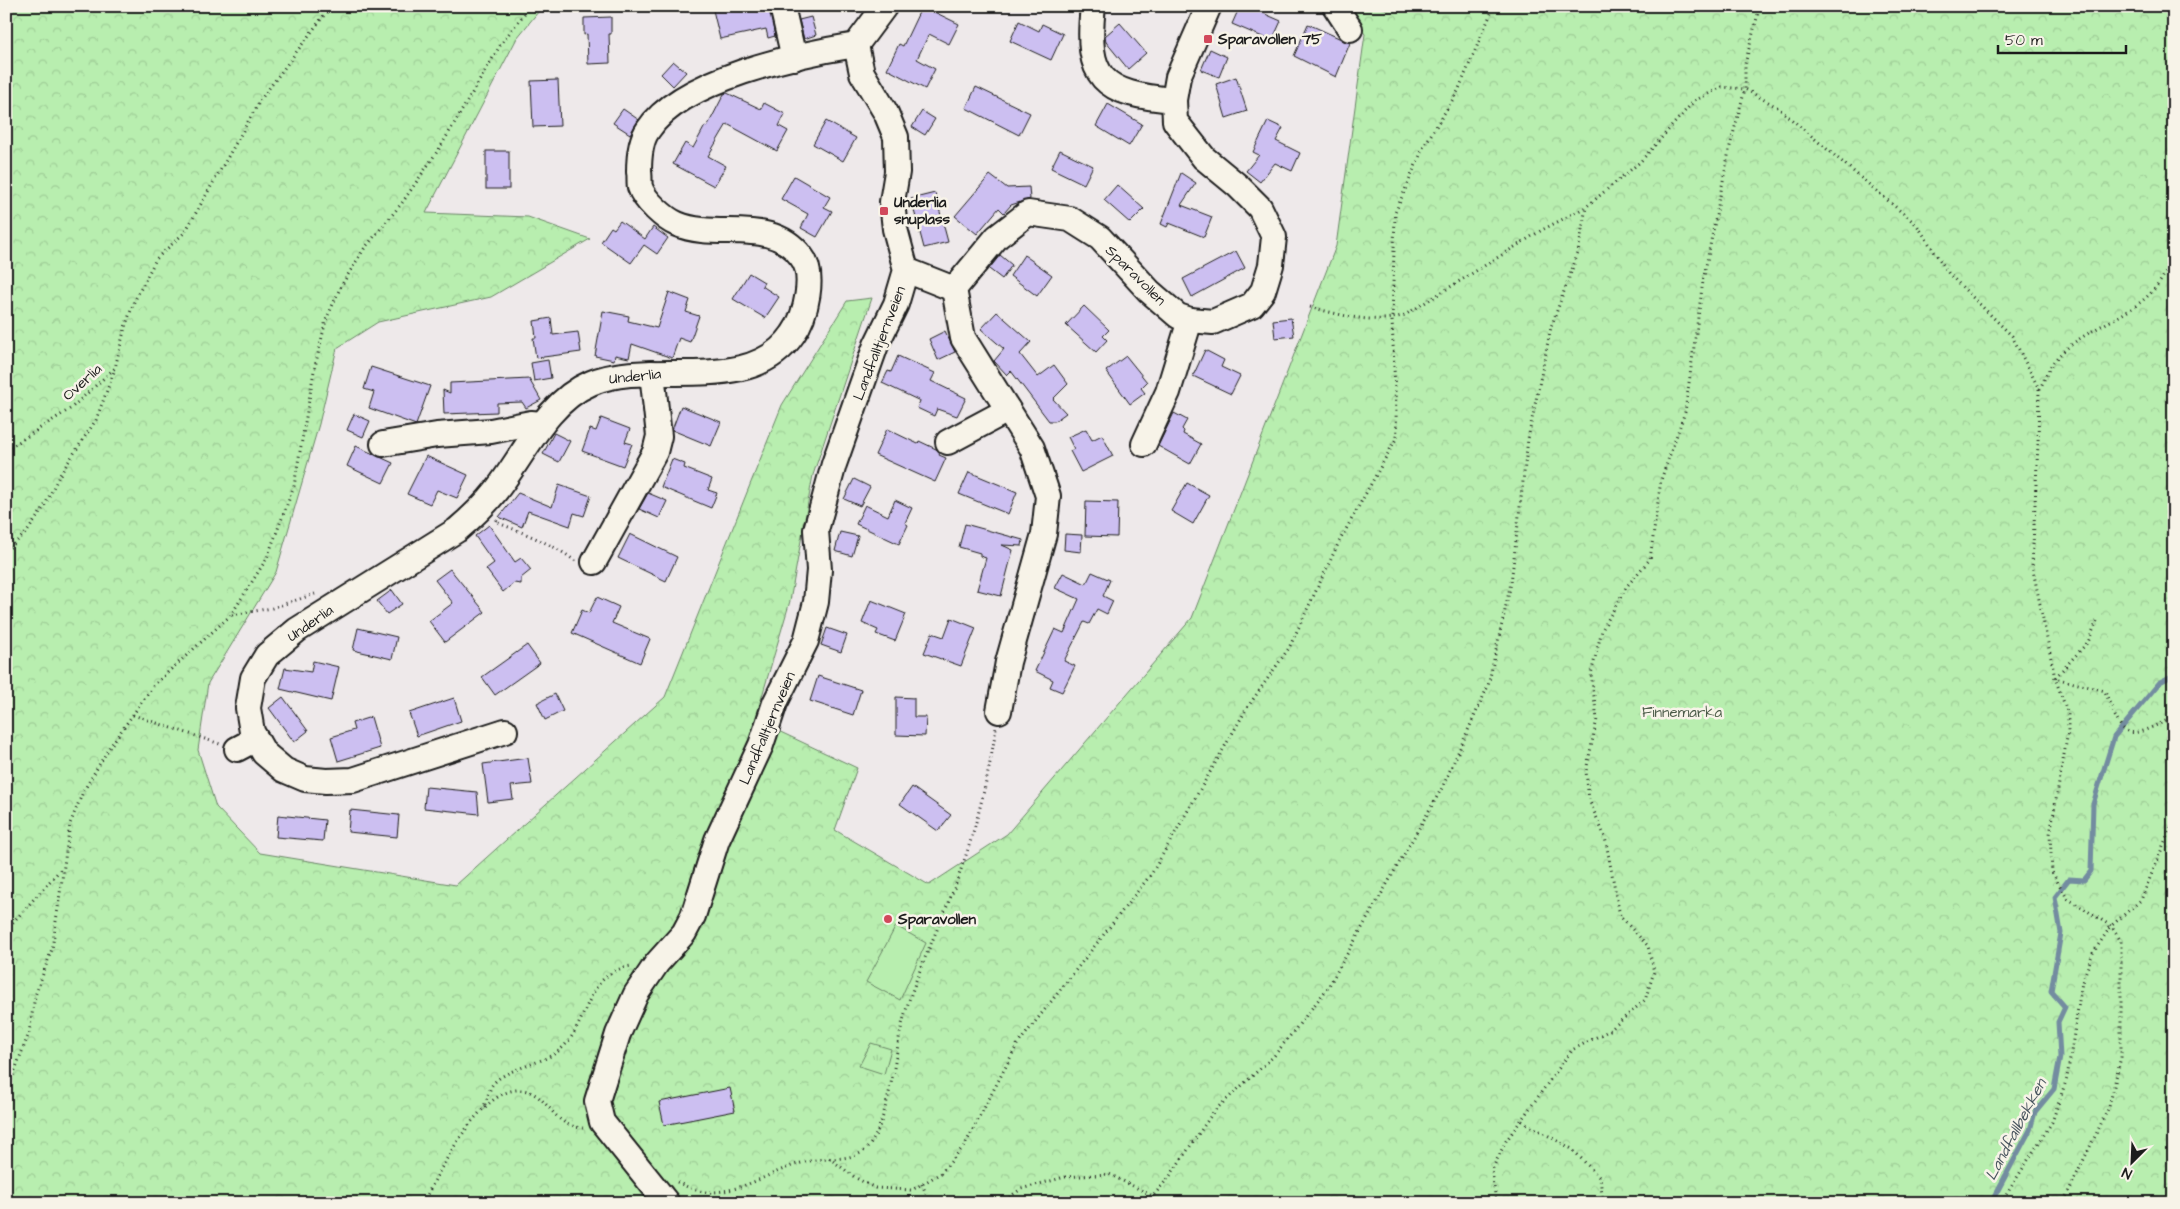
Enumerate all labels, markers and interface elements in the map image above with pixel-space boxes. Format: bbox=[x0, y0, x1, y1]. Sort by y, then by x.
scale bar bbox=[1998, 22, 2125, 54]
place label: Sparavollen 75 bbox=[1217, 29, 1322, 50]
text: 50 m bbox=[2005, 30, 2043, 51]
marker: Sparavollen 75 bbox=[1202, 33, 1214, 45]
place label: Underlia snuplass bbox=[894, 192, 951, 230]
marker: Underlia snuplass bbox=[878, 205, 890, 217]
street label: Sparavollen bbox=[1101, 240, 1171, 311]
street label: Landfalltjernveien bbox=[848, 283, 911, 403]
street label: Overlia bbox=[58, 359, 107, 406]
street label: Underlia bbox=[608, 363, 663, 390]
street label: Underlia bbox=[283, 600, 338, 647]
street label: Landfalltjernveien bbox=[734, 668, 801, 788]
park label: Finnemarka bbox=[1642, 702, 1722, 723]
place label: Sparavollen bbox=[897, 909, 977, 930]
marker: Sparavollen bbox=[882, 913, 894, 925]
water label: Landfallbekken bbox=[1980, 1073, 2053, 1184]
north arrow bbox=[2108, 1136, 2158, 1186]
text: N bbox=[2119, 1162, 2135, 1184]

